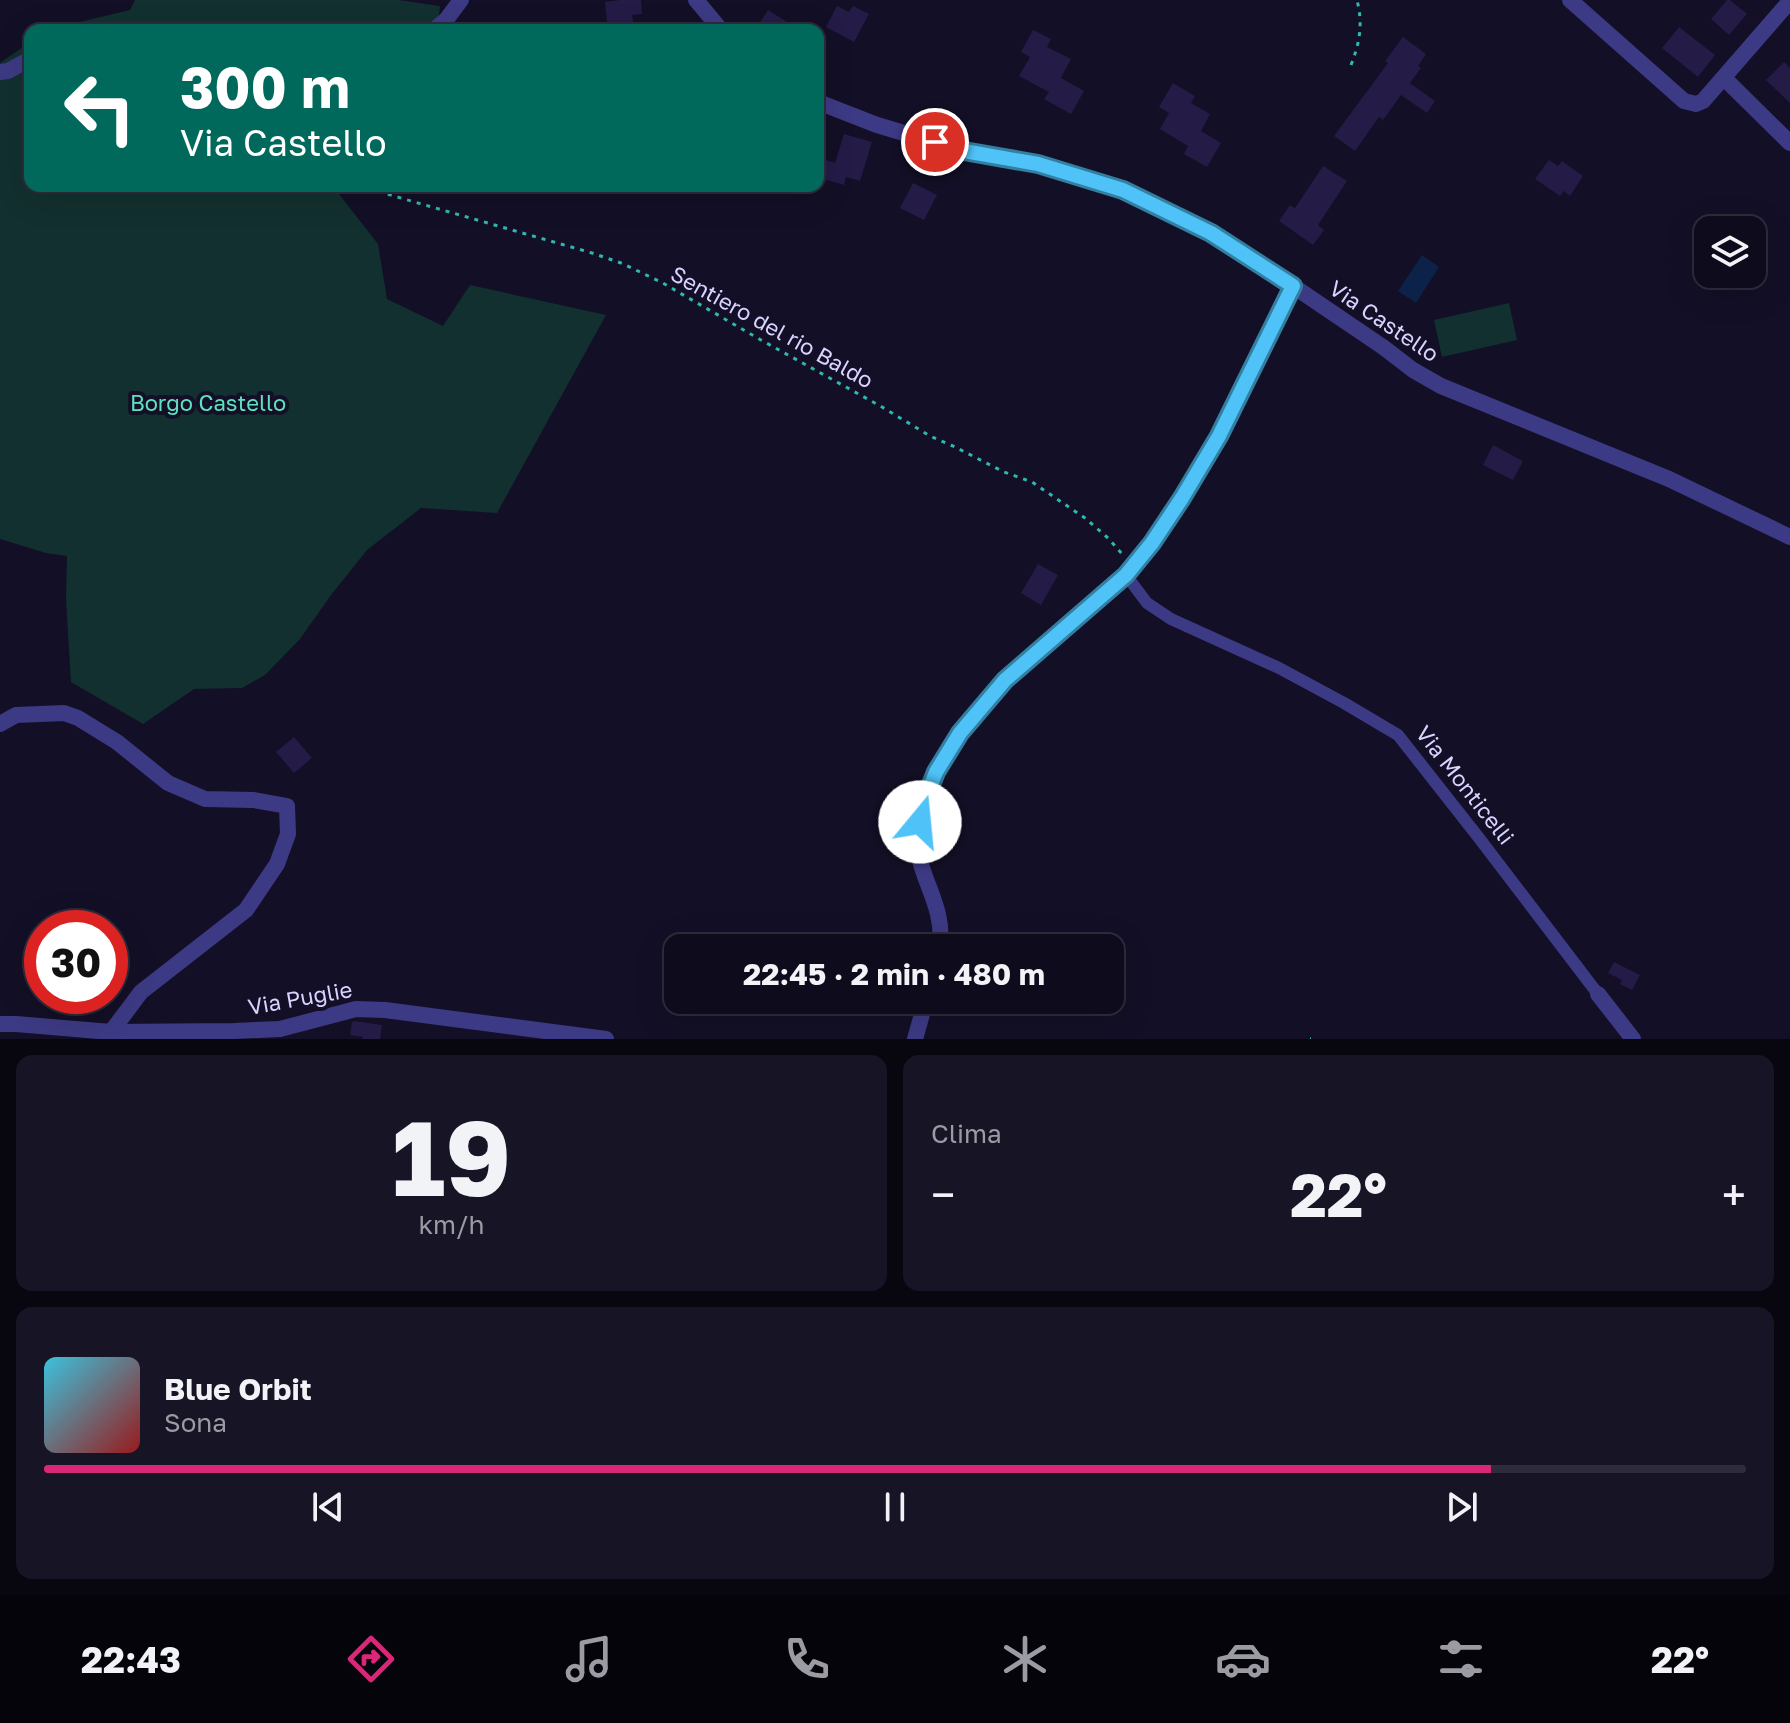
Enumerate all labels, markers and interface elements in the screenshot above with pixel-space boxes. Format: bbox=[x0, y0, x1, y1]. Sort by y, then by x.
text: 300 m bbox=[180, 53, 350, 120]
icon: left bbox=[48, 56, 152, 160]
pin bbox=[901, 108, 969, 176]
icon: arrive bbox=[913, 120, 957, 164]
text: Via Castello bbox=[180, 121, 387, 164]
map controls bbox=[1694, 216, 1766, 288]
button: layers bbox=[1694, 216, 1766, 288]
street label: Sentiero del rio Baldo bbox=[666, 260, 878, 393]
street label: Via Castello bbox=[1324, 274, 1444, 367]
park label: Borgo Castello bbox=[130, 389, 286, 416]
street label: Via Monticelli bbox=[1411, 720, 1520, 850]
position arrow bbox=[878, 780, 962, 864]
speed limit sign: 30 bbox=[24, 910, 128, 1014]
text: 22:45 · 2 min · 480 m bbox=[743, 956, 1045, 992]
street label: Via Puglie bbox=[246, 975, 354, 1020]
text: 19 bbox=[392, 1094, 511, 1219]
text: Clima bbox=[931, 1118, 1002, 1149]
text: 22° bbox=[1290, 1158, 1387, 1230]
text: − bbox=[931, 1168, 955, 1221]
text: + bbox=[1722, 1168, 1746, 1221]
text: km/h bbox=[418, 1209, 485, 1240]
text: Blue Orbit bbox=[164, 1371, 312, 1407]
text: Sona bbox=[164, 1407, 227, 1438]
icon: previous bbox=[306, 1485, 350, 1529]
icon: pause bbox=[873, 1485, 917, 1529]
icon: next bbox=[1440, 1485, 1484, 1529]
icon: directions bbox=[343, 1631, 399, 1687]
icon: music bbox=[561, 1631, 617, 1687]
icon: phone bbox=[779, 1631, 835, 1687]
icon: climate bbox=[997, 1631, 1053, 1687]
icon: car bbox=[1215, 1631, 1271, 1687]
icon: filters bbox=[1433, 1631, 1489, 1687]
text: 22:43 bbox=[81, 1638, 181, 1681]
text: 22° bbox=[1651, 1638, 1709, 1681]

